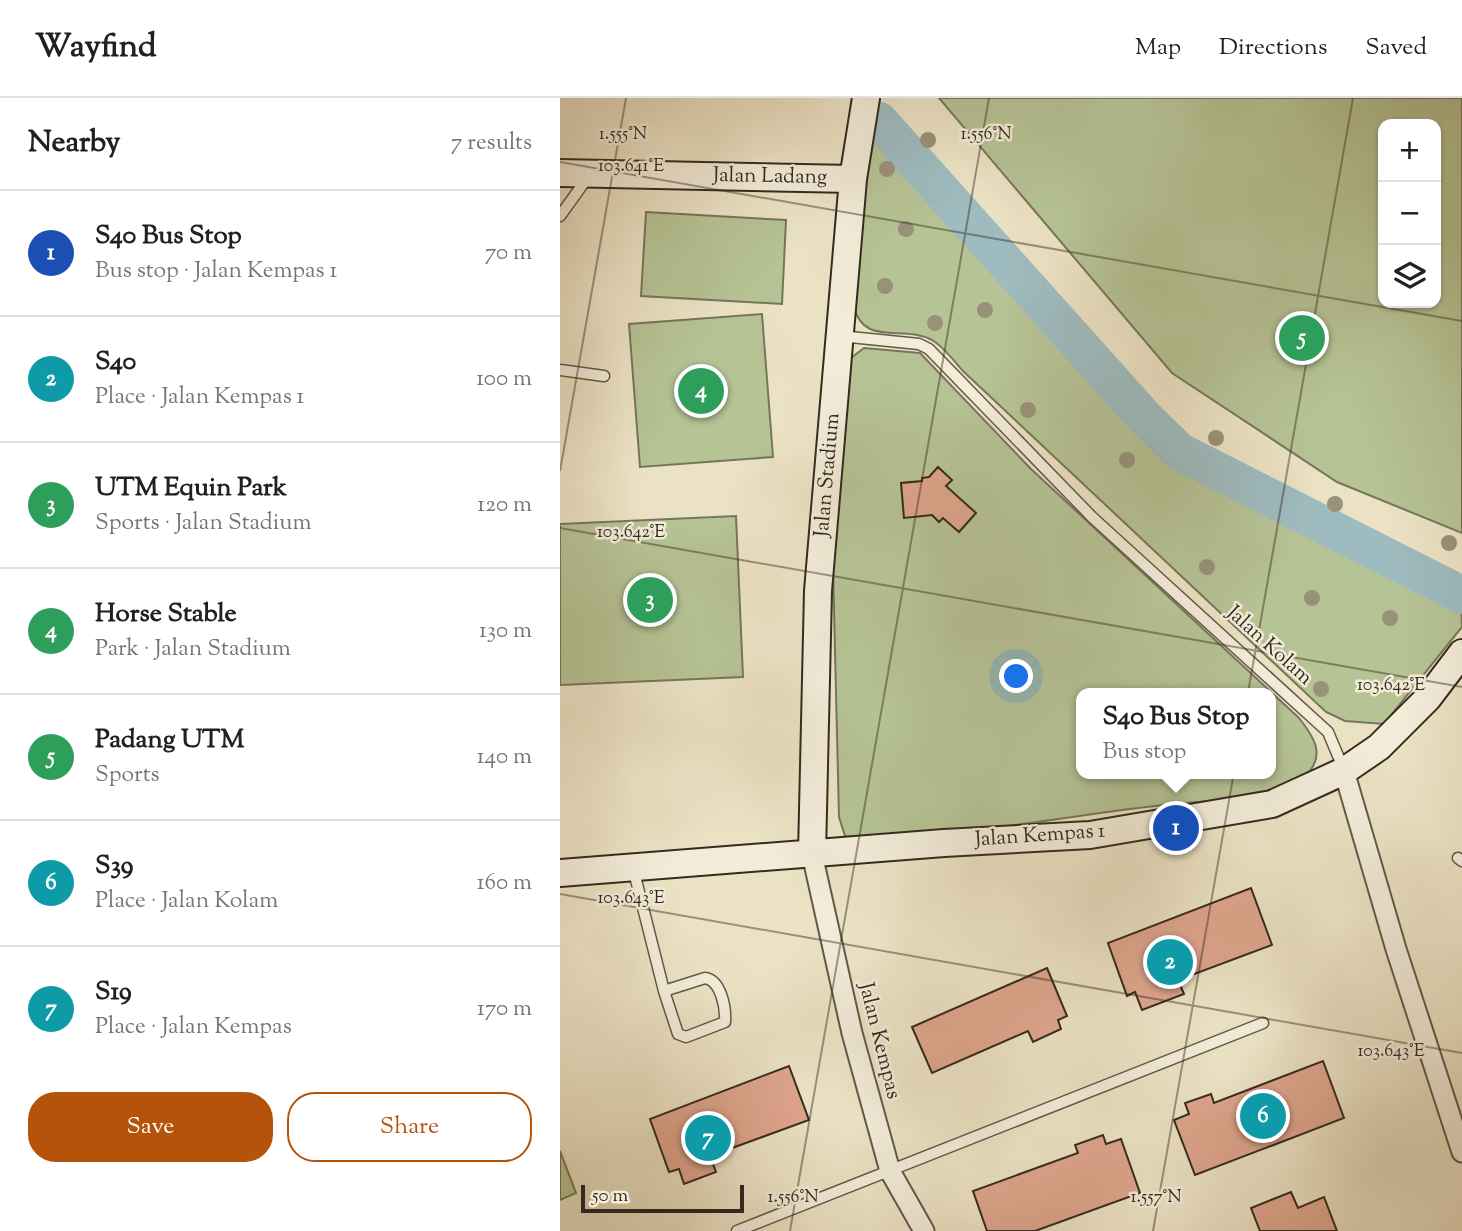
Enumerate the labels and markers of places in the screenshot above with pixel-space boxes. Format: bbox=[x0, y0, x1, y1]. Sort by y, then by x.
pin: 5 bbox=[1279, 312, 1325, 364]
pin: 4 bbox=[678, 365, 724, 417]
pin: 3 bbox=[627, 574, 673, 626]
pin: 1 bbox=[1153, 802, 1199, 854]
pin: 2 bbox=[1147, 936, 1193, 988]
pin: 6 bbox=[1240, 1090, 1286, 1142]
pin: 7 bbox=[685, 1112, 731, 1164]

